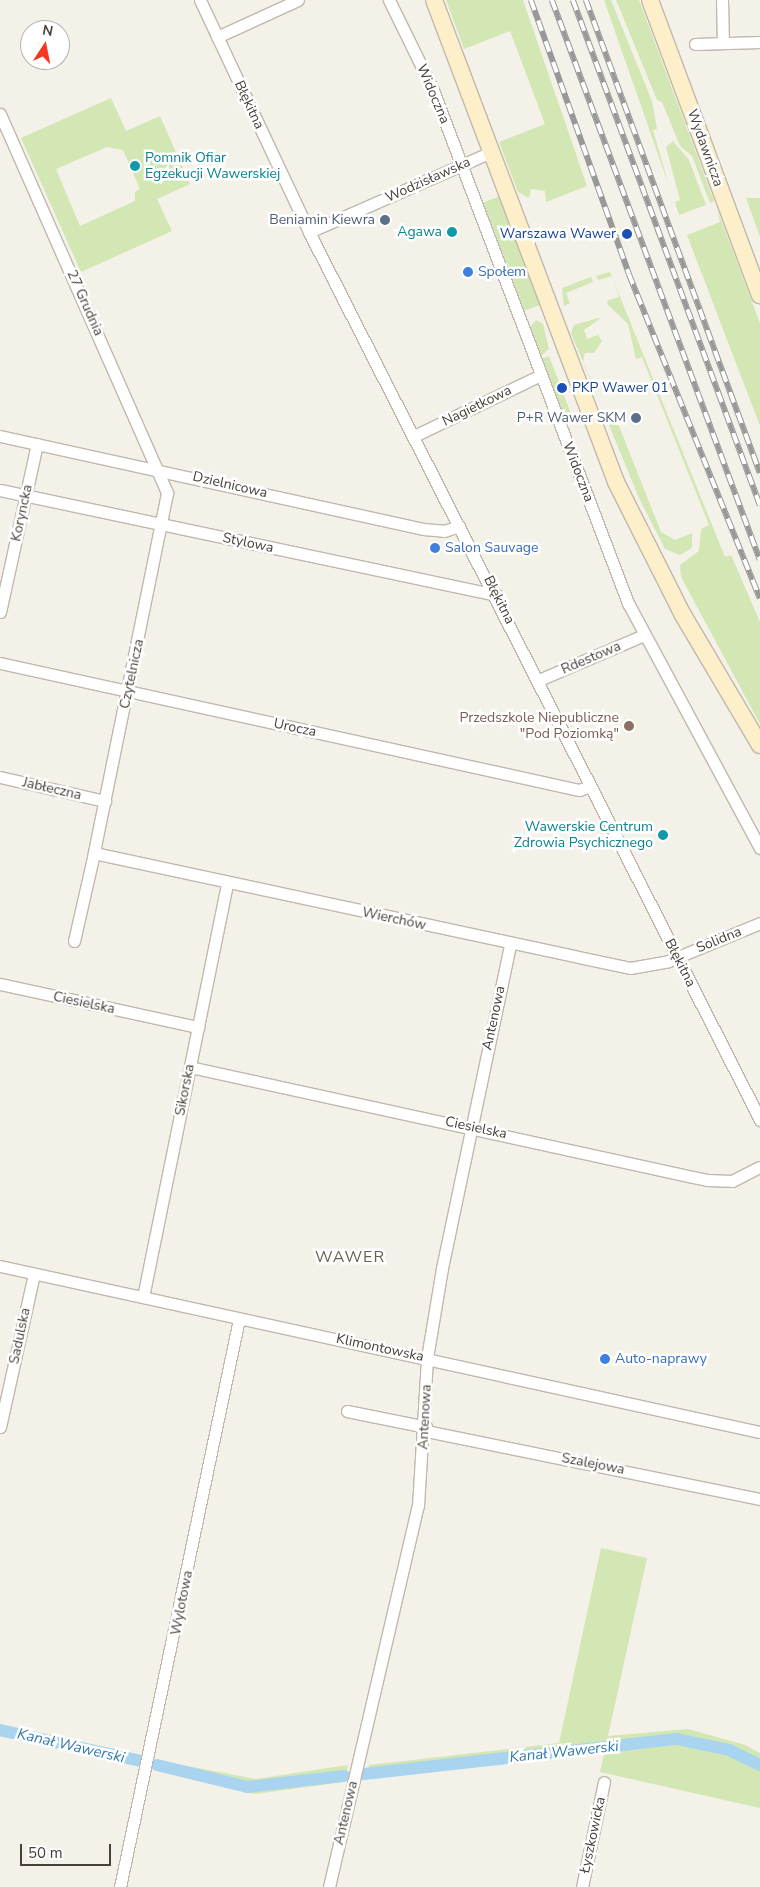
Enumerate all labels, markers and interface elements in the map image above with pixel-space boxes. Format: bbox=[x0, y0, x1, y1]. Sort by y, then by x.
north arrow bbox=[20, 20, 70, 70]
text: N bbox=[41, 20, 55, 41]
street label: Widoczna bbox=[413, 62, 453, 126]
street label: Błękitna bbox=[231, 78, 267, 132]
street label: Wydawnicza bbox=[683, 107, 727, 189]
place label: Pomnik Ofiar Egzekucji Wawerskiej bbox=[145, 150, 280, 182]
street label: Wodzisławska bbox=[383, 154, 473, 206]
marker: Pomnik Ofiar Egzekucji Wawerskiej bbox=[129, 160, 141, 172]
place label: Beniamin Kiewra bbox=[269, 212, 375, 228]
marker: Beniamin Kiewra bbox=[379, 214, 391, 226]
place label: Agawa bbox=[397, 224, 442, 240]
marker: Agawa bbox=[446, 226, 458, 238]
place label: Warszawa Wawer bbox=[500, 226, 616, 242]
marker: Warszawa Wawer bbox=[620, 227, 634, 241]
place label: Społem bbox=[478, 264, 526, 280]
marker: Społem bbox=[462, 266, 474, 278]
street label: 27 Grudnia bbox=[63, 268, 107, 338]
place label: PKP Wawer 01 bbox=[572, 380, 669, 396]
street label: Nagietkowa bbox=[440, 382, 514, 430]
marker: PKP Wawer 01 bbox=[556, 382, 568, 394]
place label: P+R Wawer SKM bbox=[517, 410, 626, 426]
marker: P+R Wawer SKM bbox=[630, 412, 642, 424]
street label: Widoczna bbox=[559, 440, 597, 504]
street label: Dzielnicowa bbox=[191, 468, 269, 502]
street label: Koryncka bbox=[8, 483, 36, 543]
street label: Stylowa bbox=[221, 529, 275, 557]
place label: Salon Sauvage bbox=[445, 540, 538, 556]
marker: Salon Sauvage bbox=[429, 542, 441, 554]
street label: Błękitna bbox=[480, 573, 518, 627]
street label: Czytelnicza bbox=[116, 638, 148, 710]
street label: Rdestowa bbox=[559, 638, 623, 678]
place label: Przedszkole Niepubliczne "Pod Poziomką" bbox=[459, 710, 619, 742]
street label: Urocza bbox=[272, 715, 318, 741]
marker: Przedszkole Niepubliczne "Pod Poziomką" bbox=[623, 720, 635, 732]
street label: Jabłeczna bbox=[21, 774, 83, 804]
place label: Wawerskie Centrum Zdrowia Psychicznego bbox=[514, 819, 653, 852]
marker: Wawerskie Centrum Zdrowia Psychicznego bbox=[657, 829, 669, 841]
street label: Wierchów bbox=[361, 904, 427, 934]
street label: Solidna bbox=[694, 923, 744, 957]
street label: Błękitna bbox=[661, 936, 699, 990]
street label: Antenowa bbox=[479, 984, 509, 1052]
street label: Ciesielska bbox=[52, 988, 116, 1018]
street label: Sikorska bbox=[172, 1063, 198, 1117]
street label: Ciesielska bbox=[444, 1113, 508, 1143]
district label: WAWER bbox=[314, 1247, 386, 1267]
street label: Sadulska bbox=[6, 1306, 34, 1366]
street label: Klimontowska bbox=[335, 1331, 425, 1365]
place label: Auto-naprawy bbox=[615, 1351, 707, 1367]
marker: Auto-naprawy bbox=[599, 1353, 611, 1365]
street label: Antenowa bbox=[415, 1384, 435, 1450]
street label: Szalejowa bbox=[560, 1450, 626, 1478]
street label: Wylotowa bbox=[167, 1569, 197, 1637]
water label: Kanał Wawerski bbox=[16, 1725, 126, 1767]
water label: Kanał Wawerski bbox=[509, 1737, 619, 1767]
street label: Antenowa bbox=[330, 1779, 362, 1847]
street label: Łyszkowicka bbox=[577, 1795, 609, 1875]
scale bar bbox=[22, 1834, 114, 1866]
text: 50 m bbox=[28, 1843, 63, 1863]

